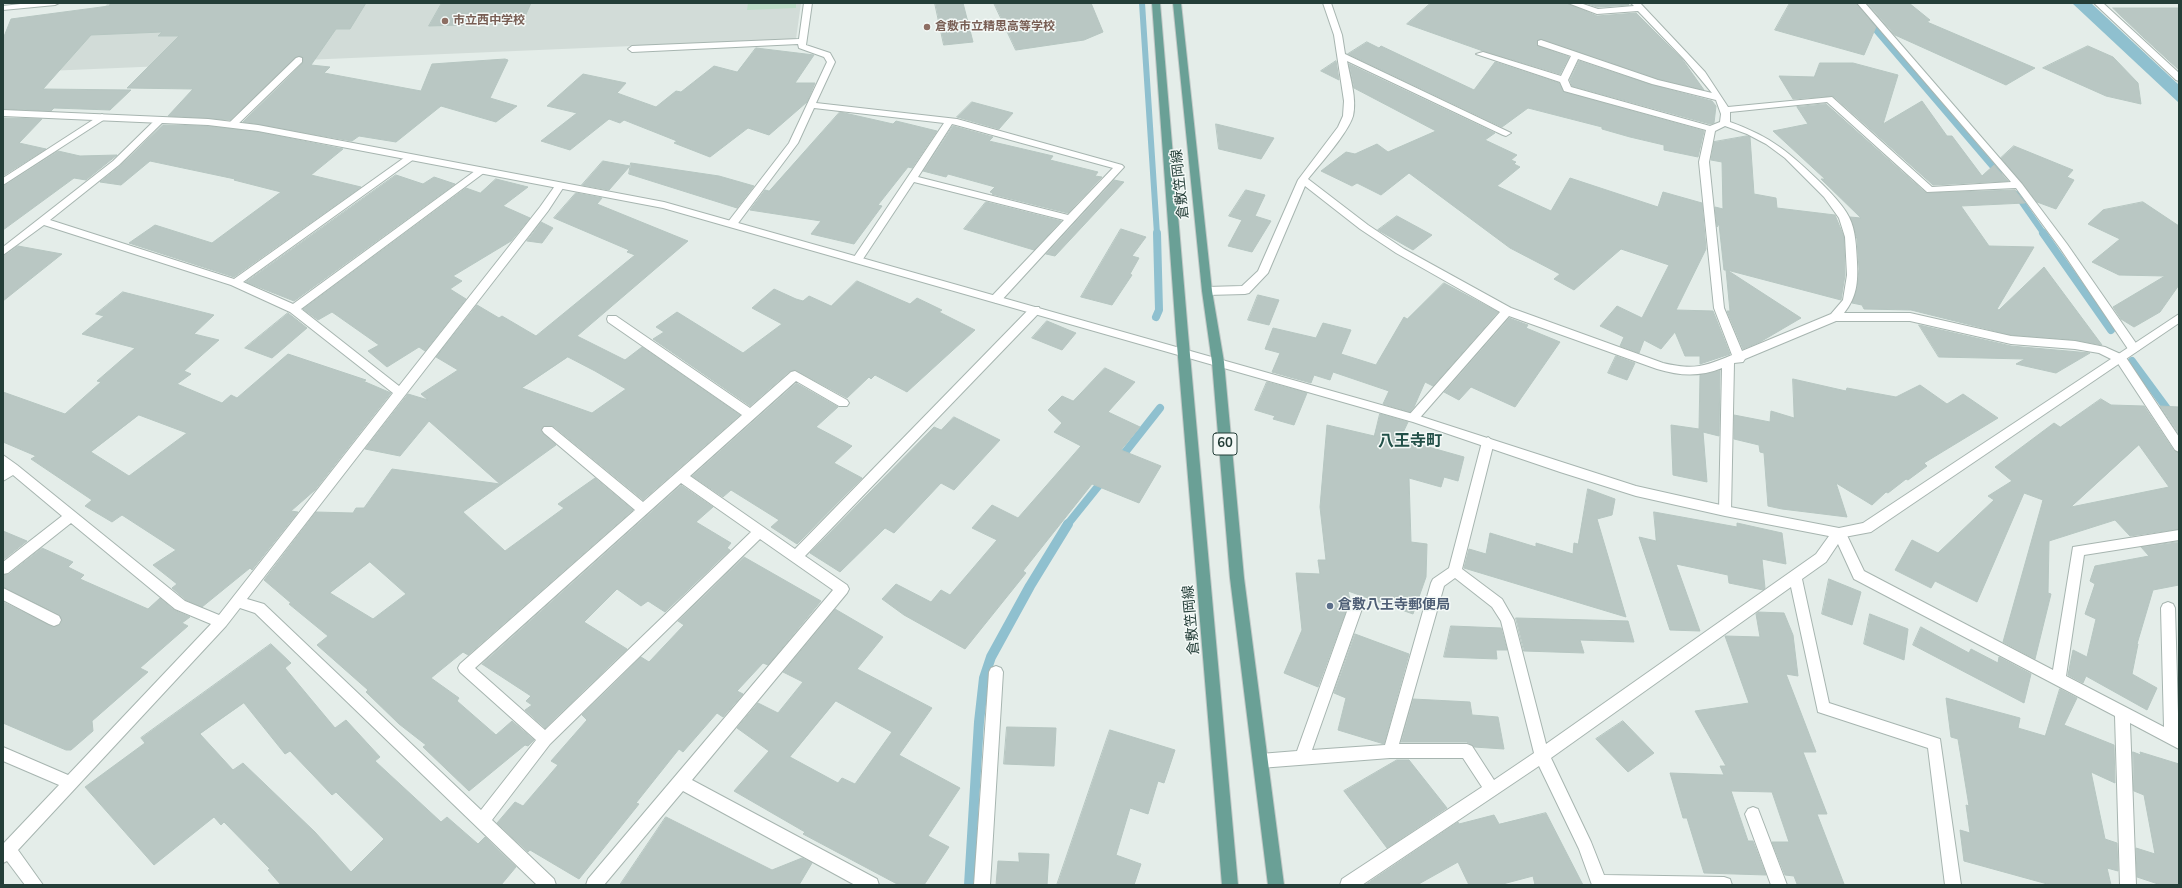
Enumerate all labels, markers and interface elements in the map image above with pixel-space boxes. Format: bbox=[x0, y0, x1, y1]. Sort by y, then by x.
place label: 市立西中学校 bbox=[453, 14, 525, 28]
marker: 市立西中学校 bbox=[440, 16, 450, 26]
place label: 倉敷市立精思高等学校 bbox=[935, 20, 1055, 34]
marker: 倉敷市立精思高等学校 bbox=[922, 22, 932, 32]
street label: 倉敷笠岡線 bbox=[1169, 148, 1193, 220]
district label: 八王寺町 bbox=[1378, 432, 1442, 452]
road number: 60 bbox=[1213, 433, 1237, 455]
street label: 倉敷笠岡線 bbox=[1181, 584, 1203, 656]
place label: 倉敷八王寺郵便局 bbox=[1338, 598, 1450, 614]
marker: 倉敷八王寺郵便局 bbox=[1325, 601, 1335, 611]

